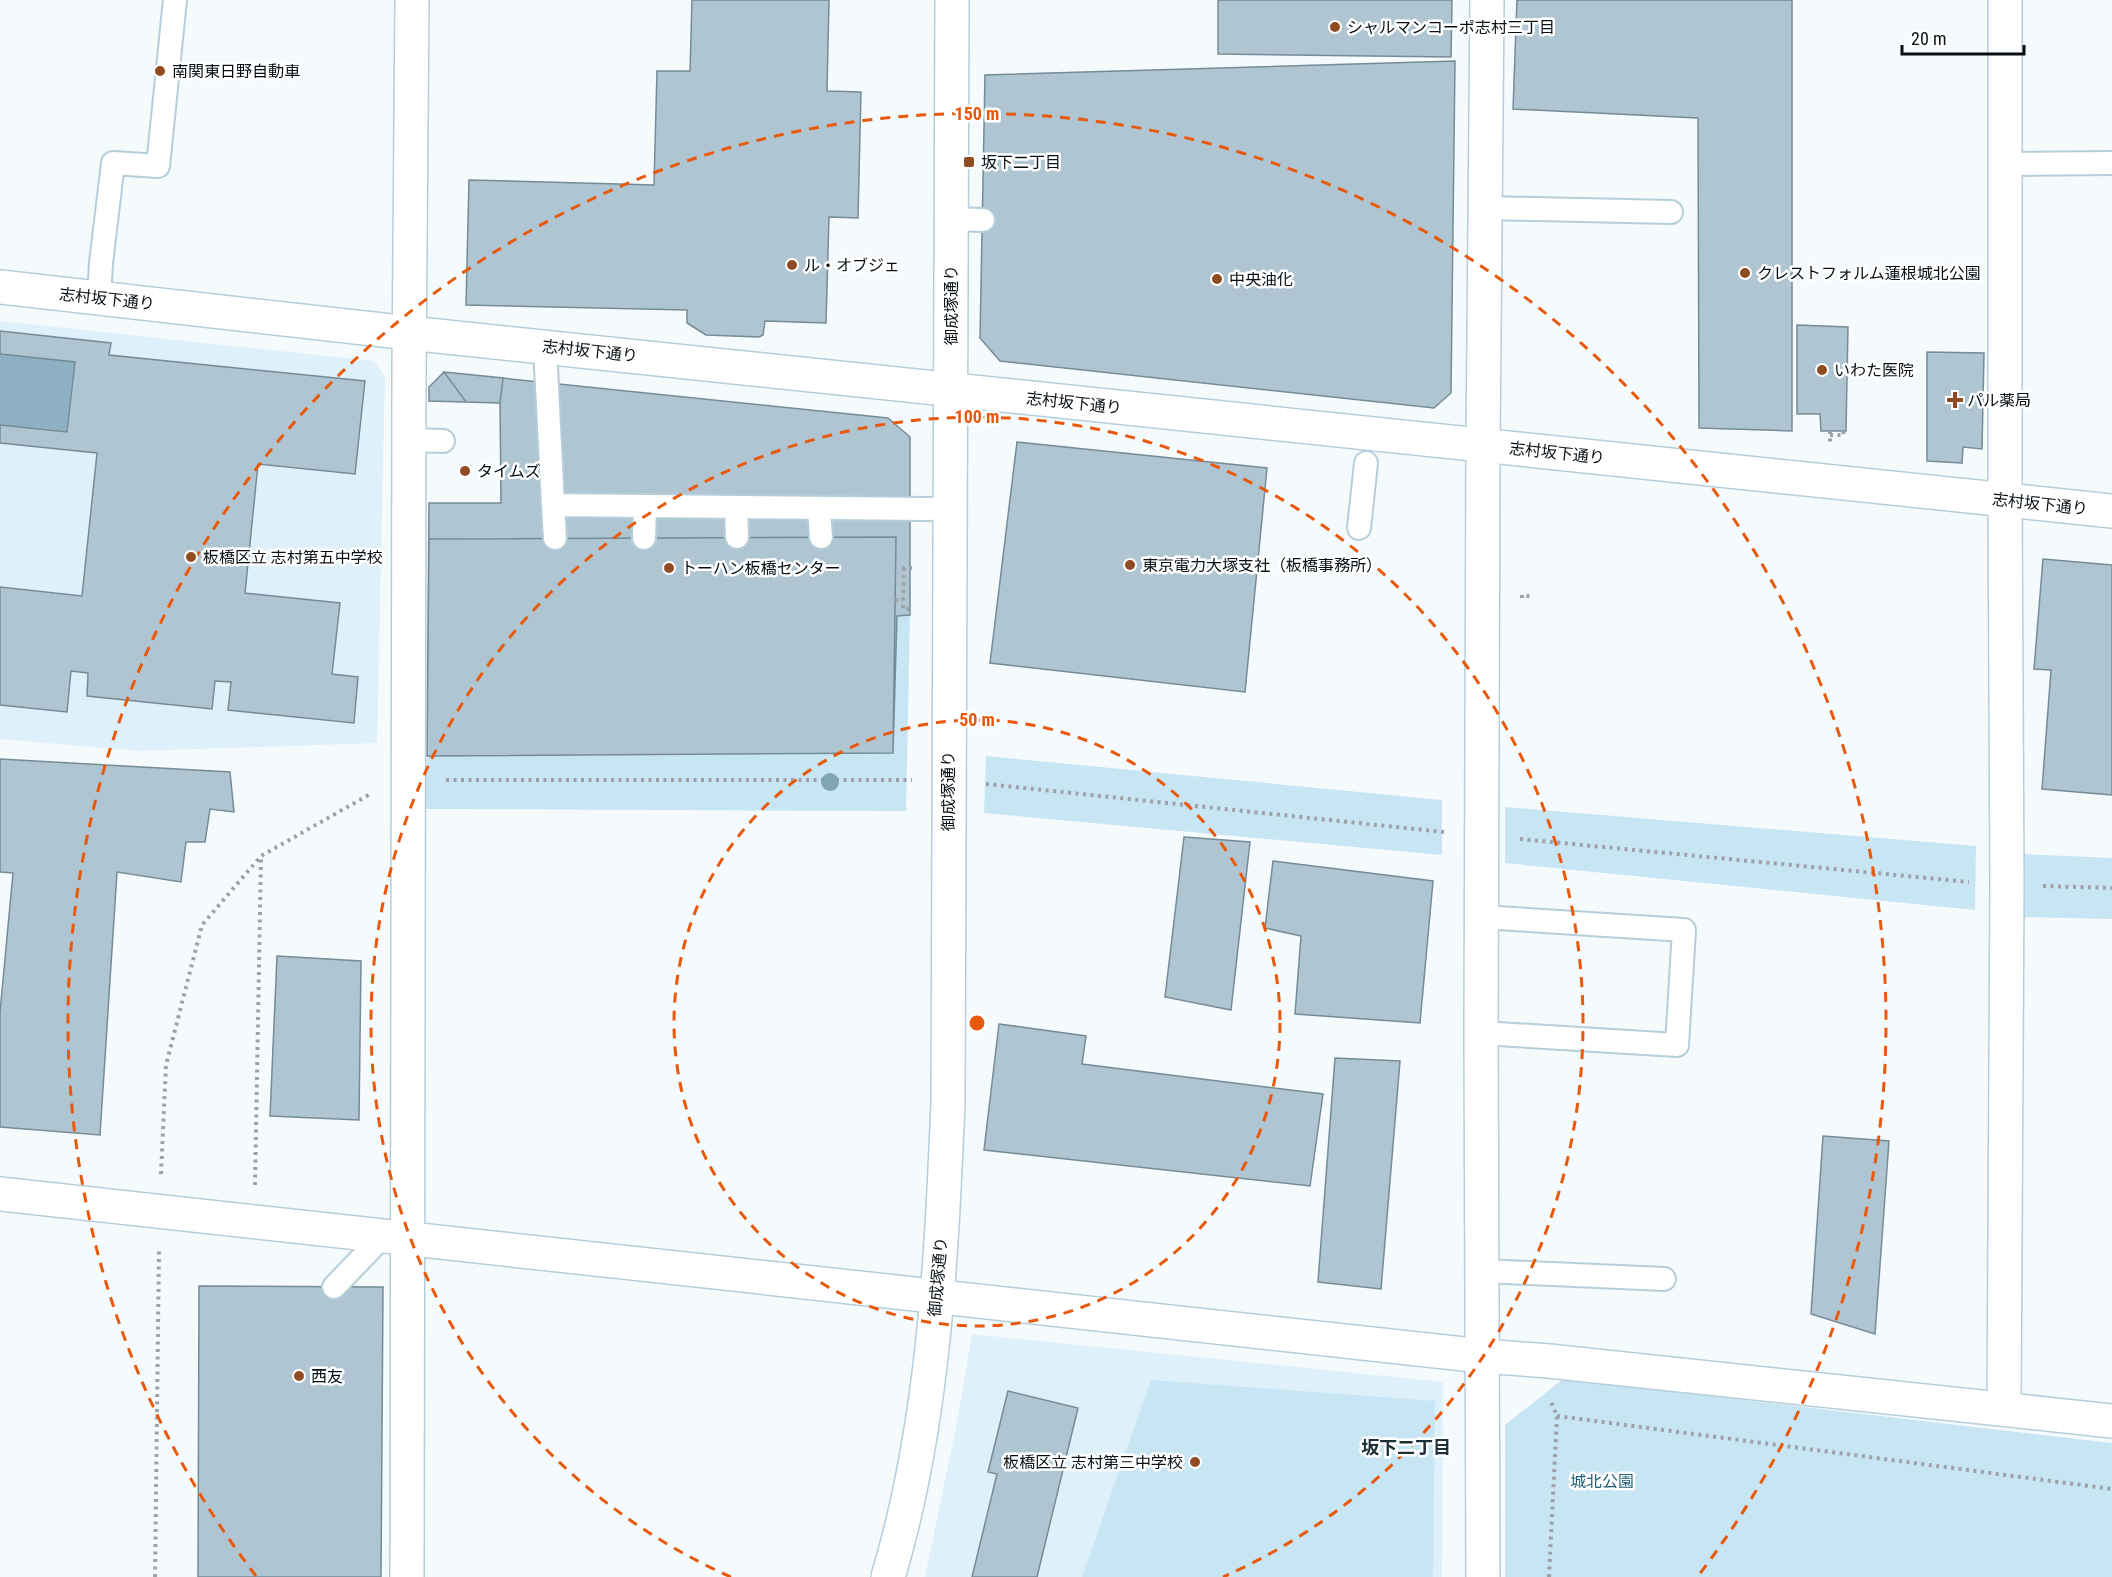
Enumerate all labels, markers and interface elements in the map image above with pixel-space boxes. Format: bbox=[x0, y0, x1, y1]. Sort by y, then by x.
place label: シャルマンコーポ志村三丁目 bbox=[1347, 18, 1555, 37]
scale bar bbox=[1902, 18, 2024, 56]
marker: シャルマンコーポ志村三丁目 bbox=[1328, 20, 1342, 34]
text: 20 m bbox=[1911, 28, 1946, 49]
place label: 南関東日野自動車 bbox=[172, 62, 300, 81]
marker: 南関東日野自動車 bbox=[153, 64, 167, 78]
text: 150 m bbox=[955, 103, 999, 124]
place label: 坂下二丁目 bbox=[981, 153, 1061, 172]
marker: 坂下二丁目 bbox=[962, 155, 976, 169]
place label: ル・オブジェ bbox=[804, 256, 900, 275]
marker: ル・オブジェ bbox=[785, 258, 799, 272]
place label: クレストフォルム蓮根城北公園 bbox=[1757, 264, 1981, 283]
street label: 御成塚通り bbox=[942, 265, 961, 345]
marker: クレストフォルム蓮根城北公園 bbox=[1738, 266, 1752, 280]
place label: 中央油化 bbox=[1229, 270, 1293, 289]
marker: 中央油化 bbox=[1210, 272, 1224, 286]
street label: 志村坂下通り bbox=[58, 285, 156, 313]
street label: 志村坂下通り bbox=[541, 337, 639, 365]
place label: いわた医院 bbox=[1834, 361, 1914, 380]
marker: いわた医院 bbox=[1815, 363, 1829, 377]
street label: 志村坂下通り bbox=[1025, 389, 1123, 417]
place label: パル薬局 bbox=[1967, 391, 2031, 410]
marker: パル薬局 bbox=[1948, 393, 1962, 407]
text: 100 m bbox=[955, 406, 999, 427]
street label: 志村坂下通り bbox=[1508, 439, 1606, 467]
place label: タイムズ bbox=[477, 462, 541, 481]
marker: タイムズ bbox=[458, 464, 472, 478]
street label: 志村坂下通り bbox=[1991, 490, 2089, 518]
place label: 板橋区立 志村第五中学校 bbox=[203, 548, 383, 567]
marker: 板橋区立 志村第五中学校 bbox=[184, 550, 198, 564]
place label: 東京電力大塚支社（板橋事務所） bbox=[1142, 556, 1382, 575]
marker: 東京電力大塚支社（板橋事務所） bbox=[1123, 558, 1137, 572]
place label: トーハン板橋センター bbox=[681, 559, 841, 578]
marker: トーハン板橋センター bbox=[662, 561, 676, 575]
text: 50 m bbox=[959, 709, 995, 730]
street label: 御成塚通り bbox=[939, 751, 958, 831]
centre of rings bbox=[967, 1013, 987, 1033]
street label: 御成塚通り bbox=[925, 1236, 951, 1318]
place label: 西友 bbox=[311, 1367, 343, 1386]
marker: 西友 bbox=[292, 1369, 306, 1383]
district label: 坂下二丁目 bbox=[1361, 1437, 1451, 1458]
place label: 板橋区立 志村第三中学校 bbox=[1003, 1453, 1183, 1472]
marker: 板橋区立 志村第三中学校 bbox=[1188, 1455, 1202, 1469]
park label: 城北公園 bbox=[1570, 1472, 1634, 1491]

